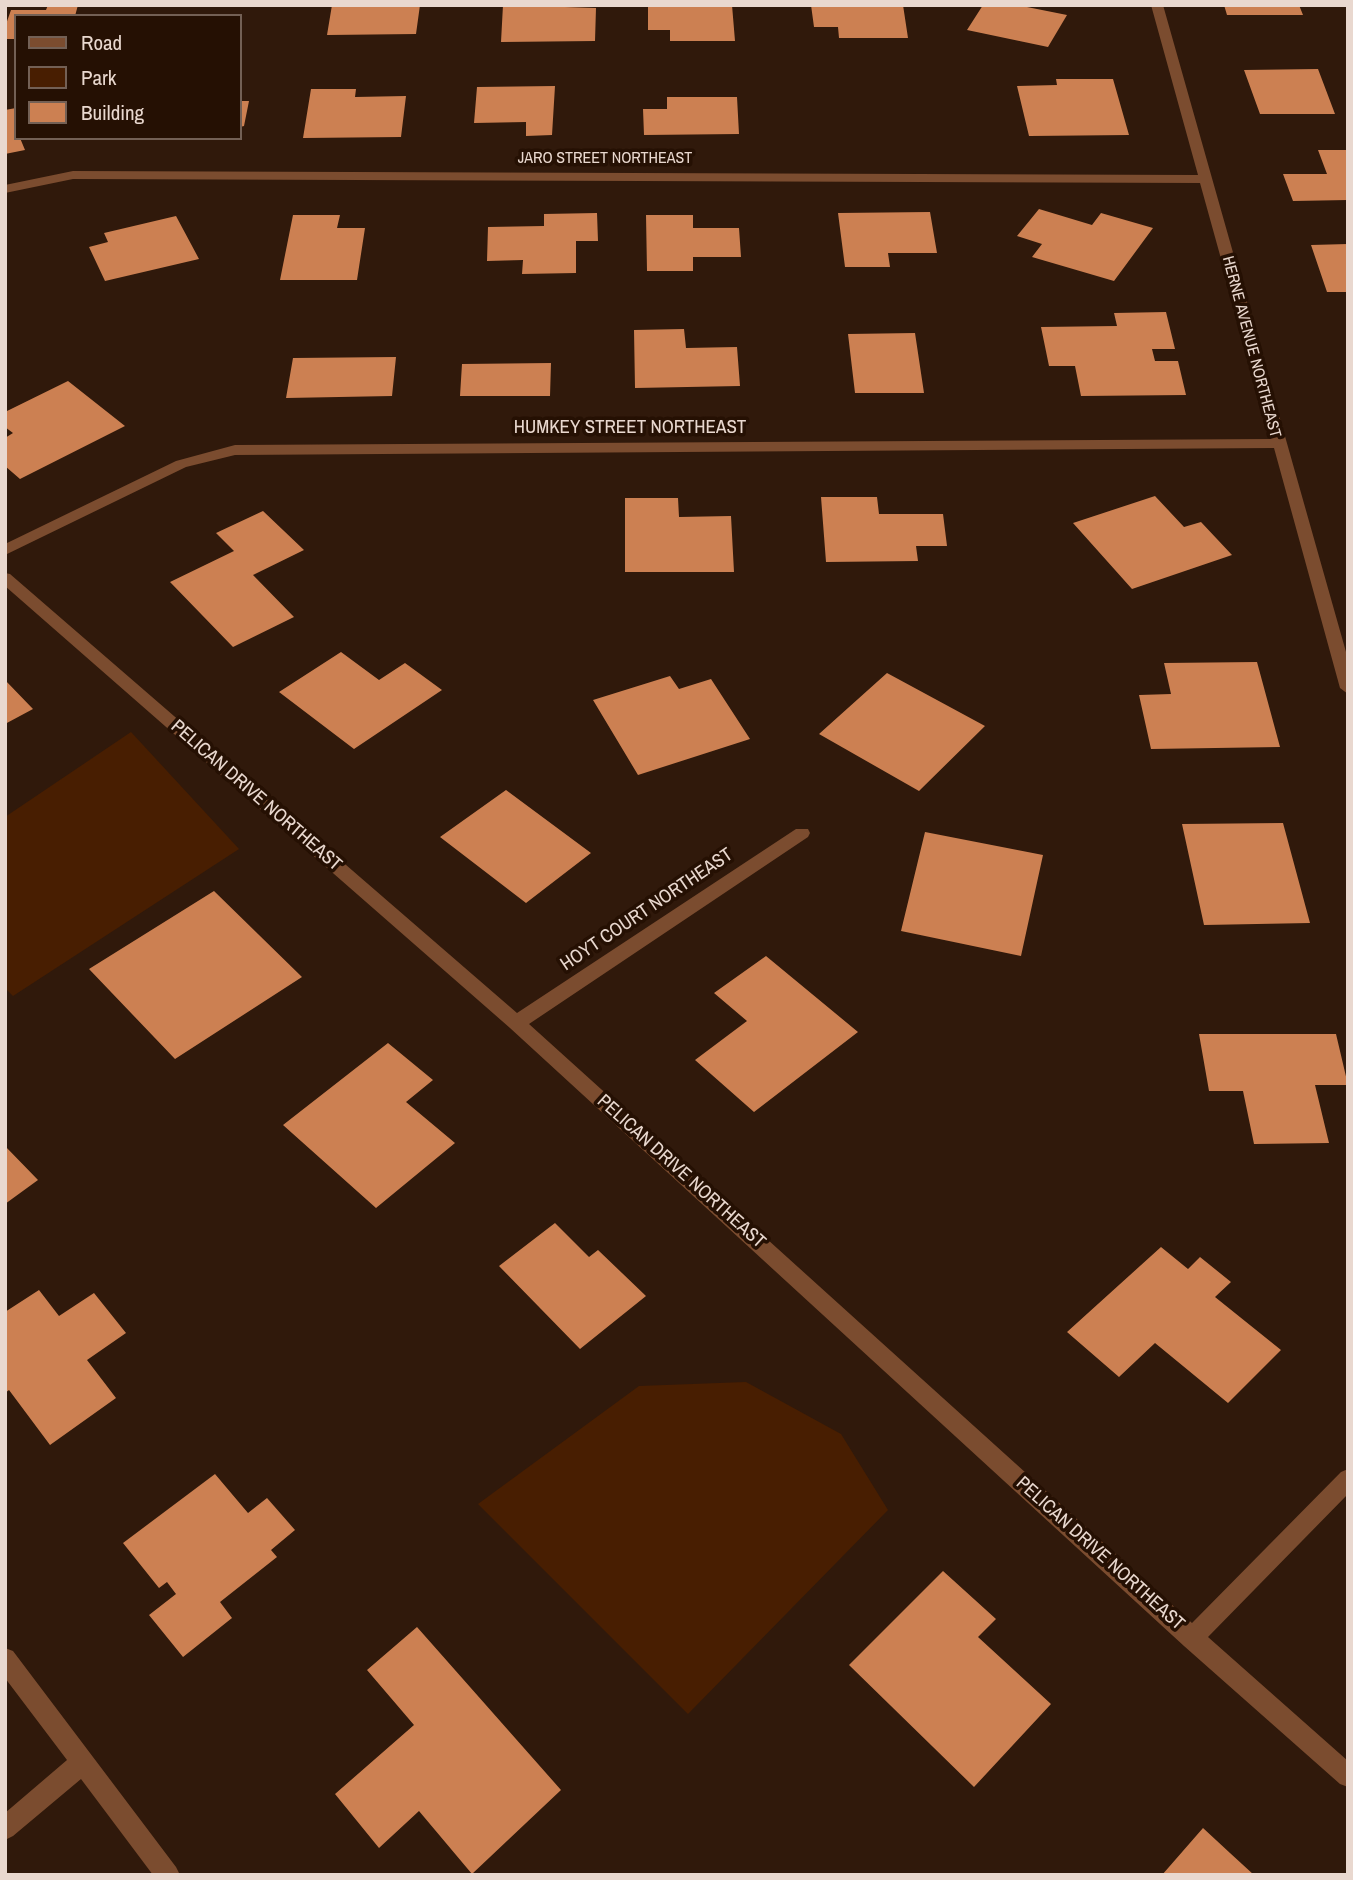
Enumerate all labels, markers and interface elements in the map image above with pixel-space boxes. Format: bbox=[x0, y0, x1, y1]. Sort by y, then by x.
legend bbox=[14, 14, 242, 140]
text: Road bbox=[81, 28, 122, 57]
text: Park bbox=[81, 63, 116, 92]
text: Building bbox=[81, 98, 144, 127]
street label: JARO STREET NORTHEAST bbox=[518, 149, 692, 169]
street label: HERNE AVENUE NORTHEAST bbox=[1218, 254, 1284, 440]
street label: HUMKEY STREET NORTHEAST bbox=[514, 417, 746, 439]
street label: PELICAN DRIVE NORTHEAST bbox=[166, 716, 346, 876]
street label: HOYT COURT NORTHEAST bbox=[557, 844, 737, 976]
street label: PELICAN DRIVE NORTHEAST bbox=[592, 1090, 770, 1254]
street label: PELICAN DRIVE NORTHEAST bbox=[1011, 1472, 1189, 1636]

